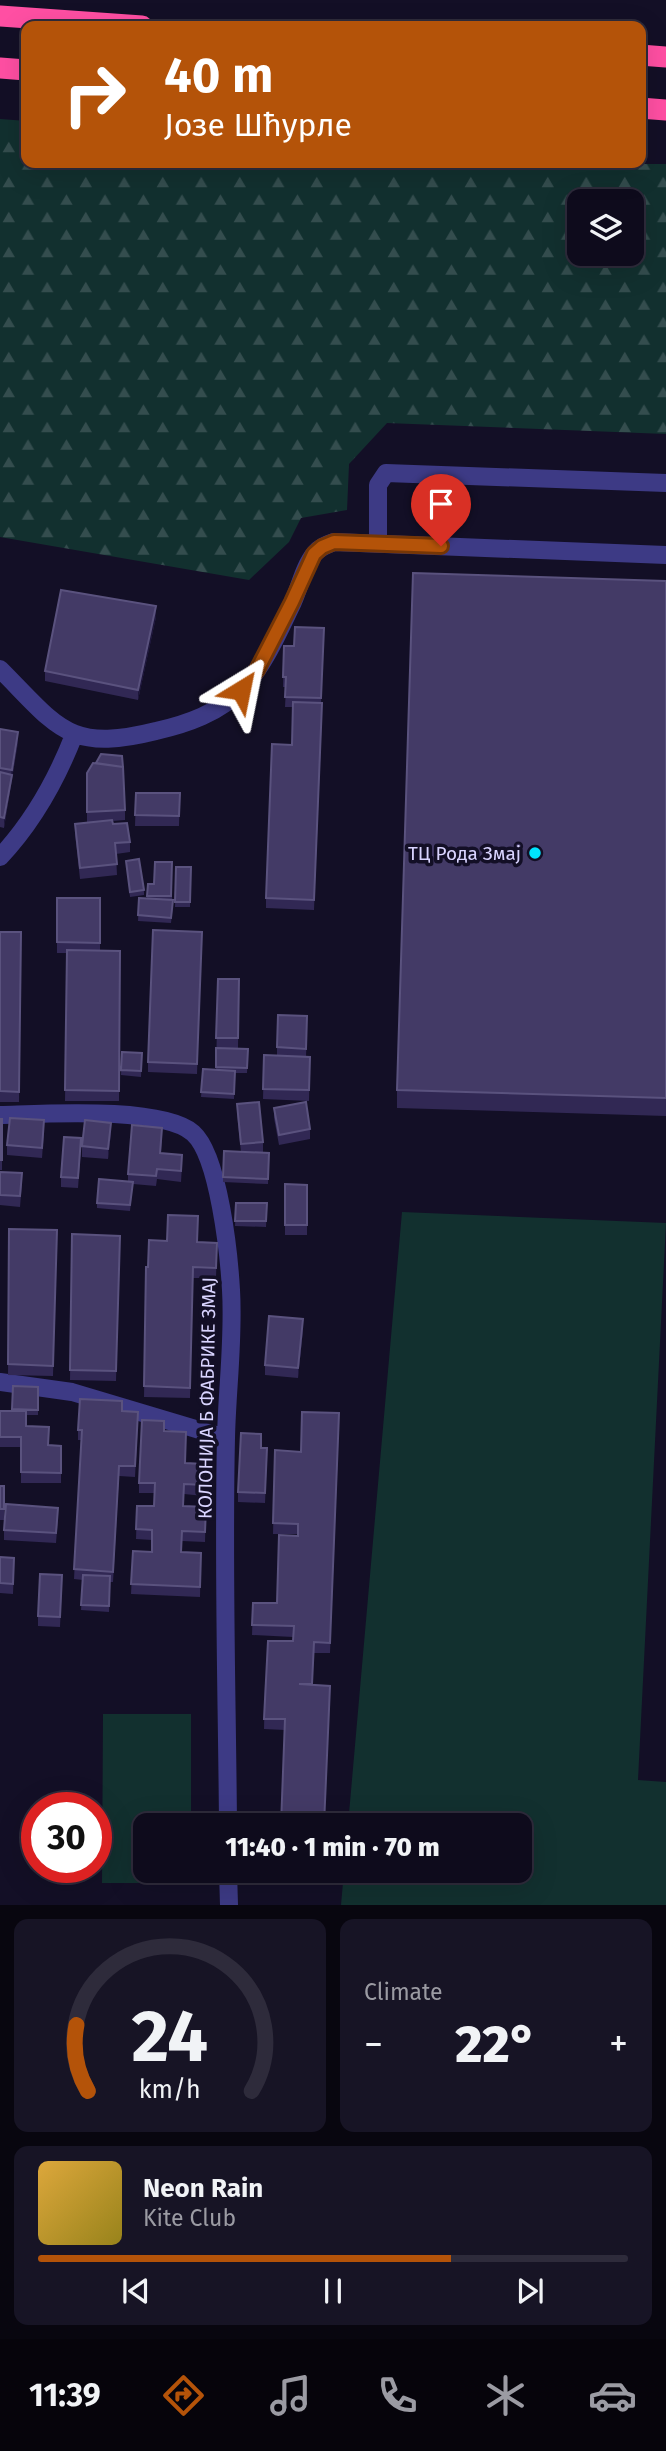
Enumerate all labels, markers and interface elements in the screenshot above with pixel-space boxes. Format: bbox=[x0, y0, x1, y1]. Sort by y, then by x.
text: 40 m bbox=[164, 46, 273, 105]
icon: right bbox=[49, 49, 140, 140]
text: Јозе Шћурле bbox=[164, 106, 352, 144]
map controls bbox=[567, 189, 644, 266]
button: layers bbox=[567, 189, 644, 266]
pin bbox=[411, 474, 471, 546]
icon: arrive bbox=[422, 485, 460, 523]
position arrow bbox=[204, 653, 278, 727]
place label: ТЦ Рода Змај bbox=[408, 842, 521, 865]
marker: ТЦ Рода Змај bbox=[527, 845, 543, 861]
street label: КОЛОНИЈА Б ФАБРИКЕ ЗМАЈ bbox=[193, 1277, 221, 1519]
speed limit sign: 30 bbox=[21, 1792, 112, 1883]
text: 11:40 · 1 min · 70 m bbox=[225, 1832, 440, 1863]
text: Climate bbox=[364, 1978, 443, 2006]
text: 24 bbox=[132, 1994, 208, 2081]
text: 22° bbox=[455, 2013, 537, 2076]
text: − bbox=[364, 2021, 383, 2067]
text: + bbox=[609, 2021, 628, 2067]
text: km/h bbox=[139, 2075, 201, 2105]
text: Neon Rain bbox=[143, 2173, 263, 2204]
text: Kite Club bbox=[143, 2204, 236, 2232]
icon: previous bbox=[117, 2272, 155, 2310]
icon: pause bbox=[314, 2272, 352, 2310]
icon: next bbox=[511, 2272, 549, 2310]
icon: directions bbox=[159, 2371, 208, 2420]
icon: music bbox=[266, 2371, 315, 2420]
icon: phone bbox=[373, 2371, 422, 2420]
icon: climate bbox=[481, 2371, 530, 2420]
icon: car bbox=[588, 2371, 637, 2420]
text: 11:39 bbox=[29, 2376, 101, 2414]

